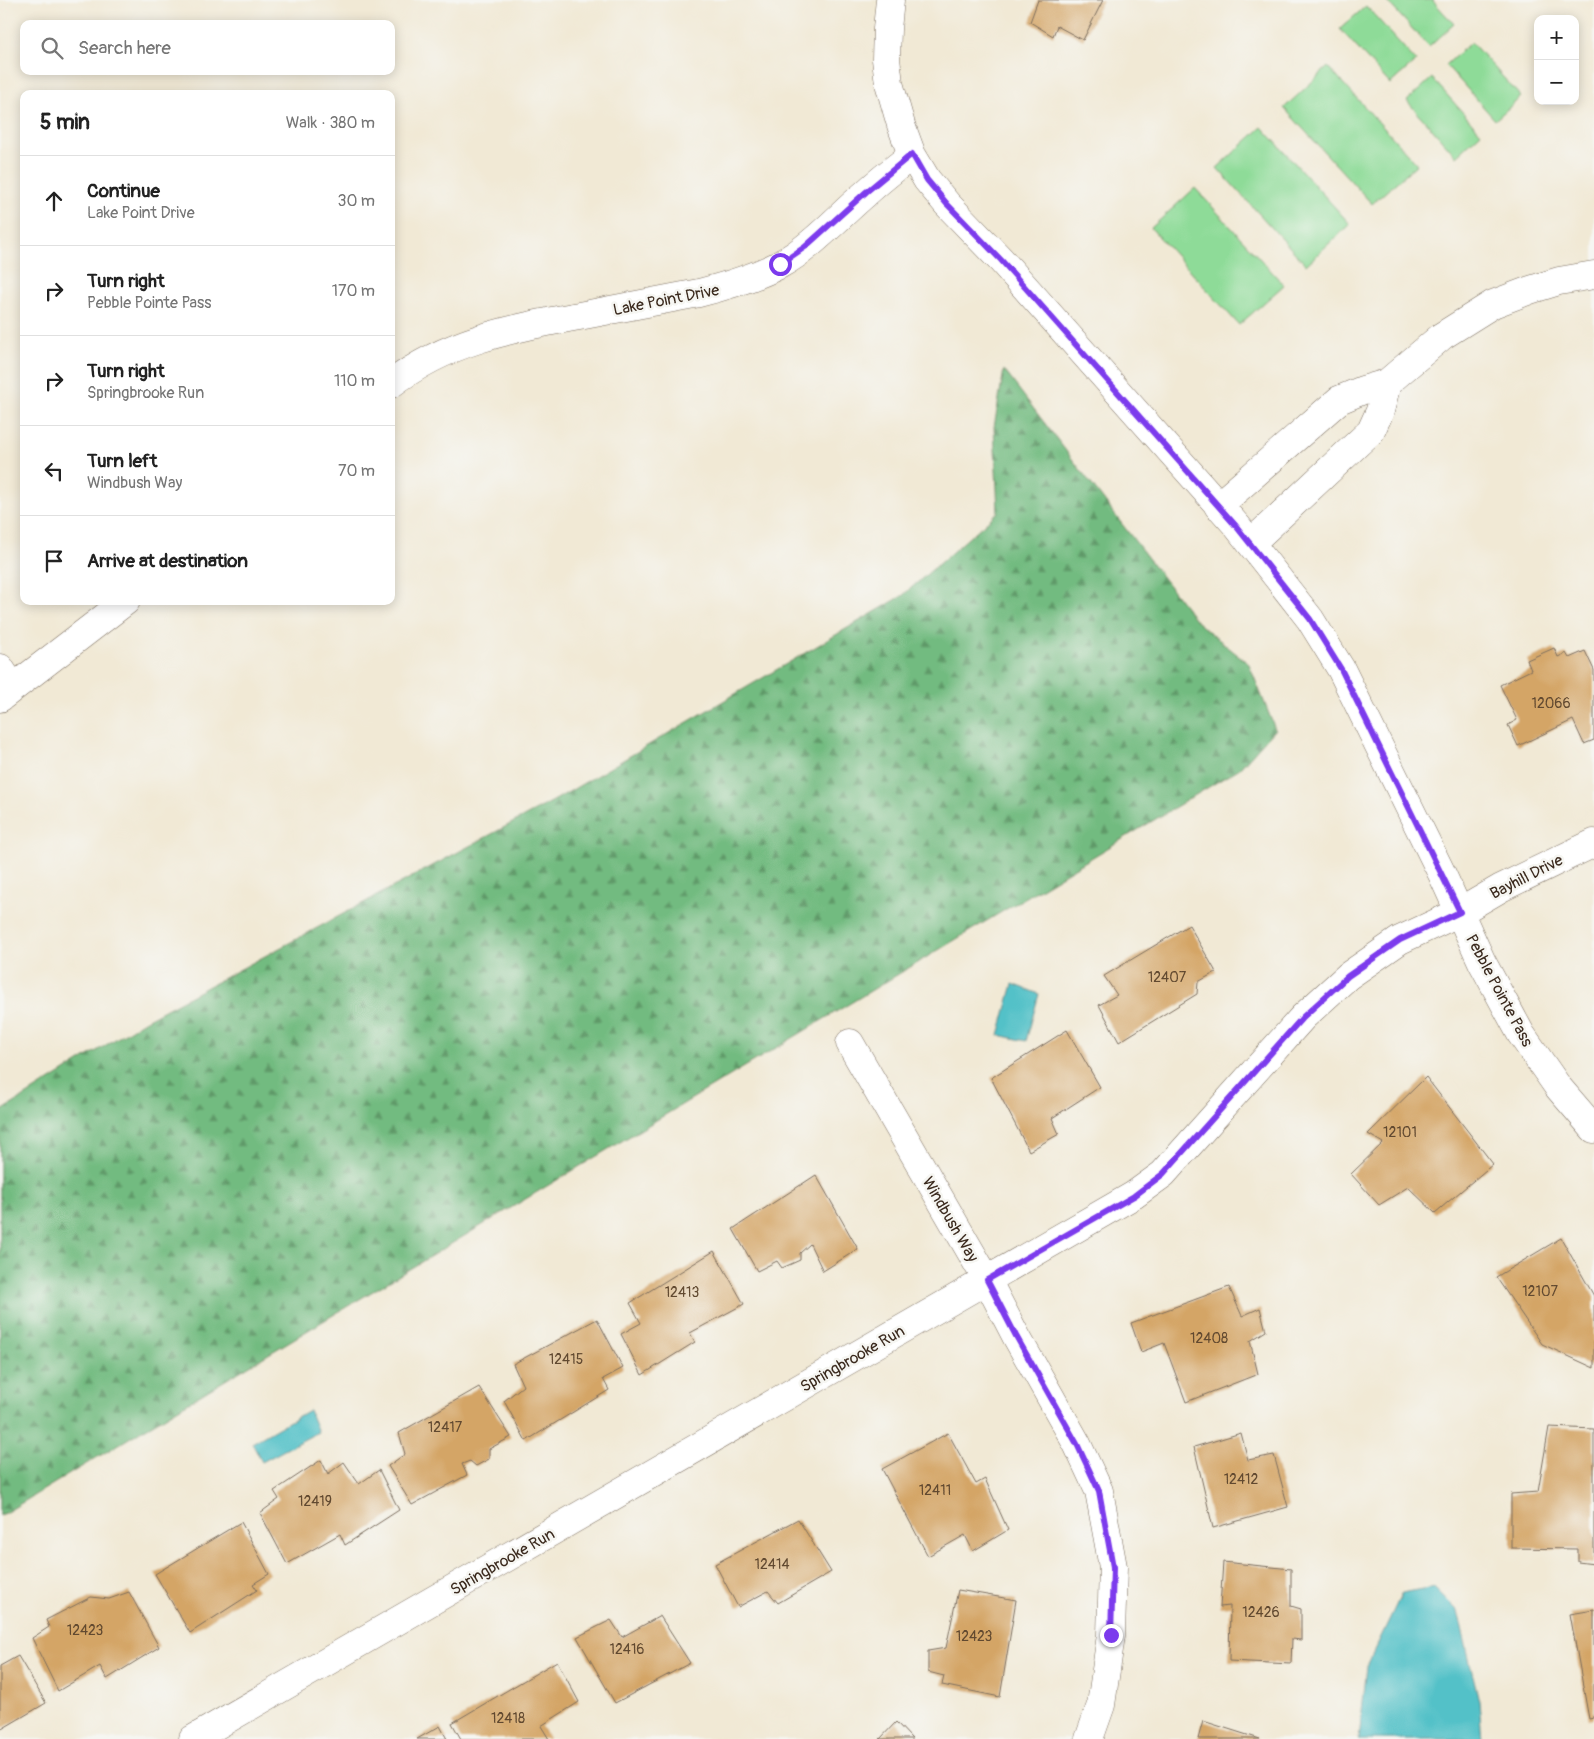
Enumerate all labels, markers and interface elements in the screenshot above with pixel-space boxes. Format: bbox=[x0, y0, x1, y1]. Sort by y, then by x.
map controls bbox=[1534, 15, 1579, 105]
button: + bbox=[1534, 15, 1579, 60]
search box bbox=[20, 20, 395, 75]
icon: search bbox=[38, 34, 66, 62]
text: Search here bbox=[78, 36, 171, 60]
button: − bbox=[1534, 60, 1579, 105]
text: 5 min bbox=[40, 109, 90, 136]
text: Walk · 380 m bbox=[286, 113, 375, 133]
text: Continue bbox=[87, 179, 160, 203]
icon: ahead bbox=[40, 187, 68, 215]
text: 30 m bbox=[337, 191, 375, 211]
text: Lake Point Drive bbox=[87, 203, 195, 223]
route start bbox=[769, 253, 792, 276]
text: Turn right bbox=[87, 269, 165, 293]
icon: right bbox=[40, 277, 68, 305]
street label: Lake Point Drive bbox=[611, 280, 721, 320]
text: 170 m bbox=[332, 281, 375, 301]
text: Pebble Pointe Pass bbox=[87, 293, 211, 313]
text: Turn right bbox=[87, 359, 165, 383]
icon: right bbox=[40, 367, 68, 395]
text: 110 m bbox=[334, 371, 375, 391]
text: Springbrooke Run bbox=[87, 383, 204, 403]
text: Turn left bbox=[87, 449, 157, 473]
icon: left bbox=[40, 457, 68, 485]
text: 70 m bbox=[338, 461, 375, 481]
text: Windbush Way bbox=[87, 473, 182, 493]
icon: arrive bbox=[40, 547, 68, 575]
text: Arrive at destination bbox=[87, 549, 248, 573]
house number: 12066 bbox=[1531, 695, 1571, 712]
street label: Bayhill Drive bbox=[1487, 850, 1566, 904]
street label: Pebble Pointe Pass bbox=[1461, 931, 1537, 1050]
house number: 12407 bbox=[1148, 969, 1187, 986]
house number: 12101 bbox=[1383, 1124, 1417, 1141]
street label: Windbush Way bbox=[918, 1173, 983, 1266]
house number: 12107 bbox=[1522, 1283, 1558, 1300]
house number: 12413 bbox=[665, 1284, 700, 1301]
street label: Springbrooke Run bbox=[797, 1321, 908, 1397]
house number: 12408 bbox=[1190, 1330, 1228, 1347]
house number: 12415 bbox=[549, 1351, 583, 1368]
house number: 12417 bbox=[428, 1419, 463, 1436]
house number: 12412 bbox=[1224, 1471, 1259, 1488]
house number: 12411 bbox=[919, 1482, 951, 1499]
house number: 12419 bbox=[298, 1493, 332, 1510]
street label: Springbrooke Run bbox=[447, 1524, 558, 1600]
house number: 12414 bbox=[754, 1556, 790, 1573]
house number: 12426 bbox=[1242, 1604, 1280, 1621]
house number: 12423 bbox=[67, 1622, 104, 1639]
route end bbox=[1100, 1624, 1123, 1647]
house number: 12423 bbox=[956, 1628, 993, 1645]
house number: 12416 bbox=[609, 1641, 645, 1658]
house number: 12418 bbox=[491, 1710, 525, 1727]

